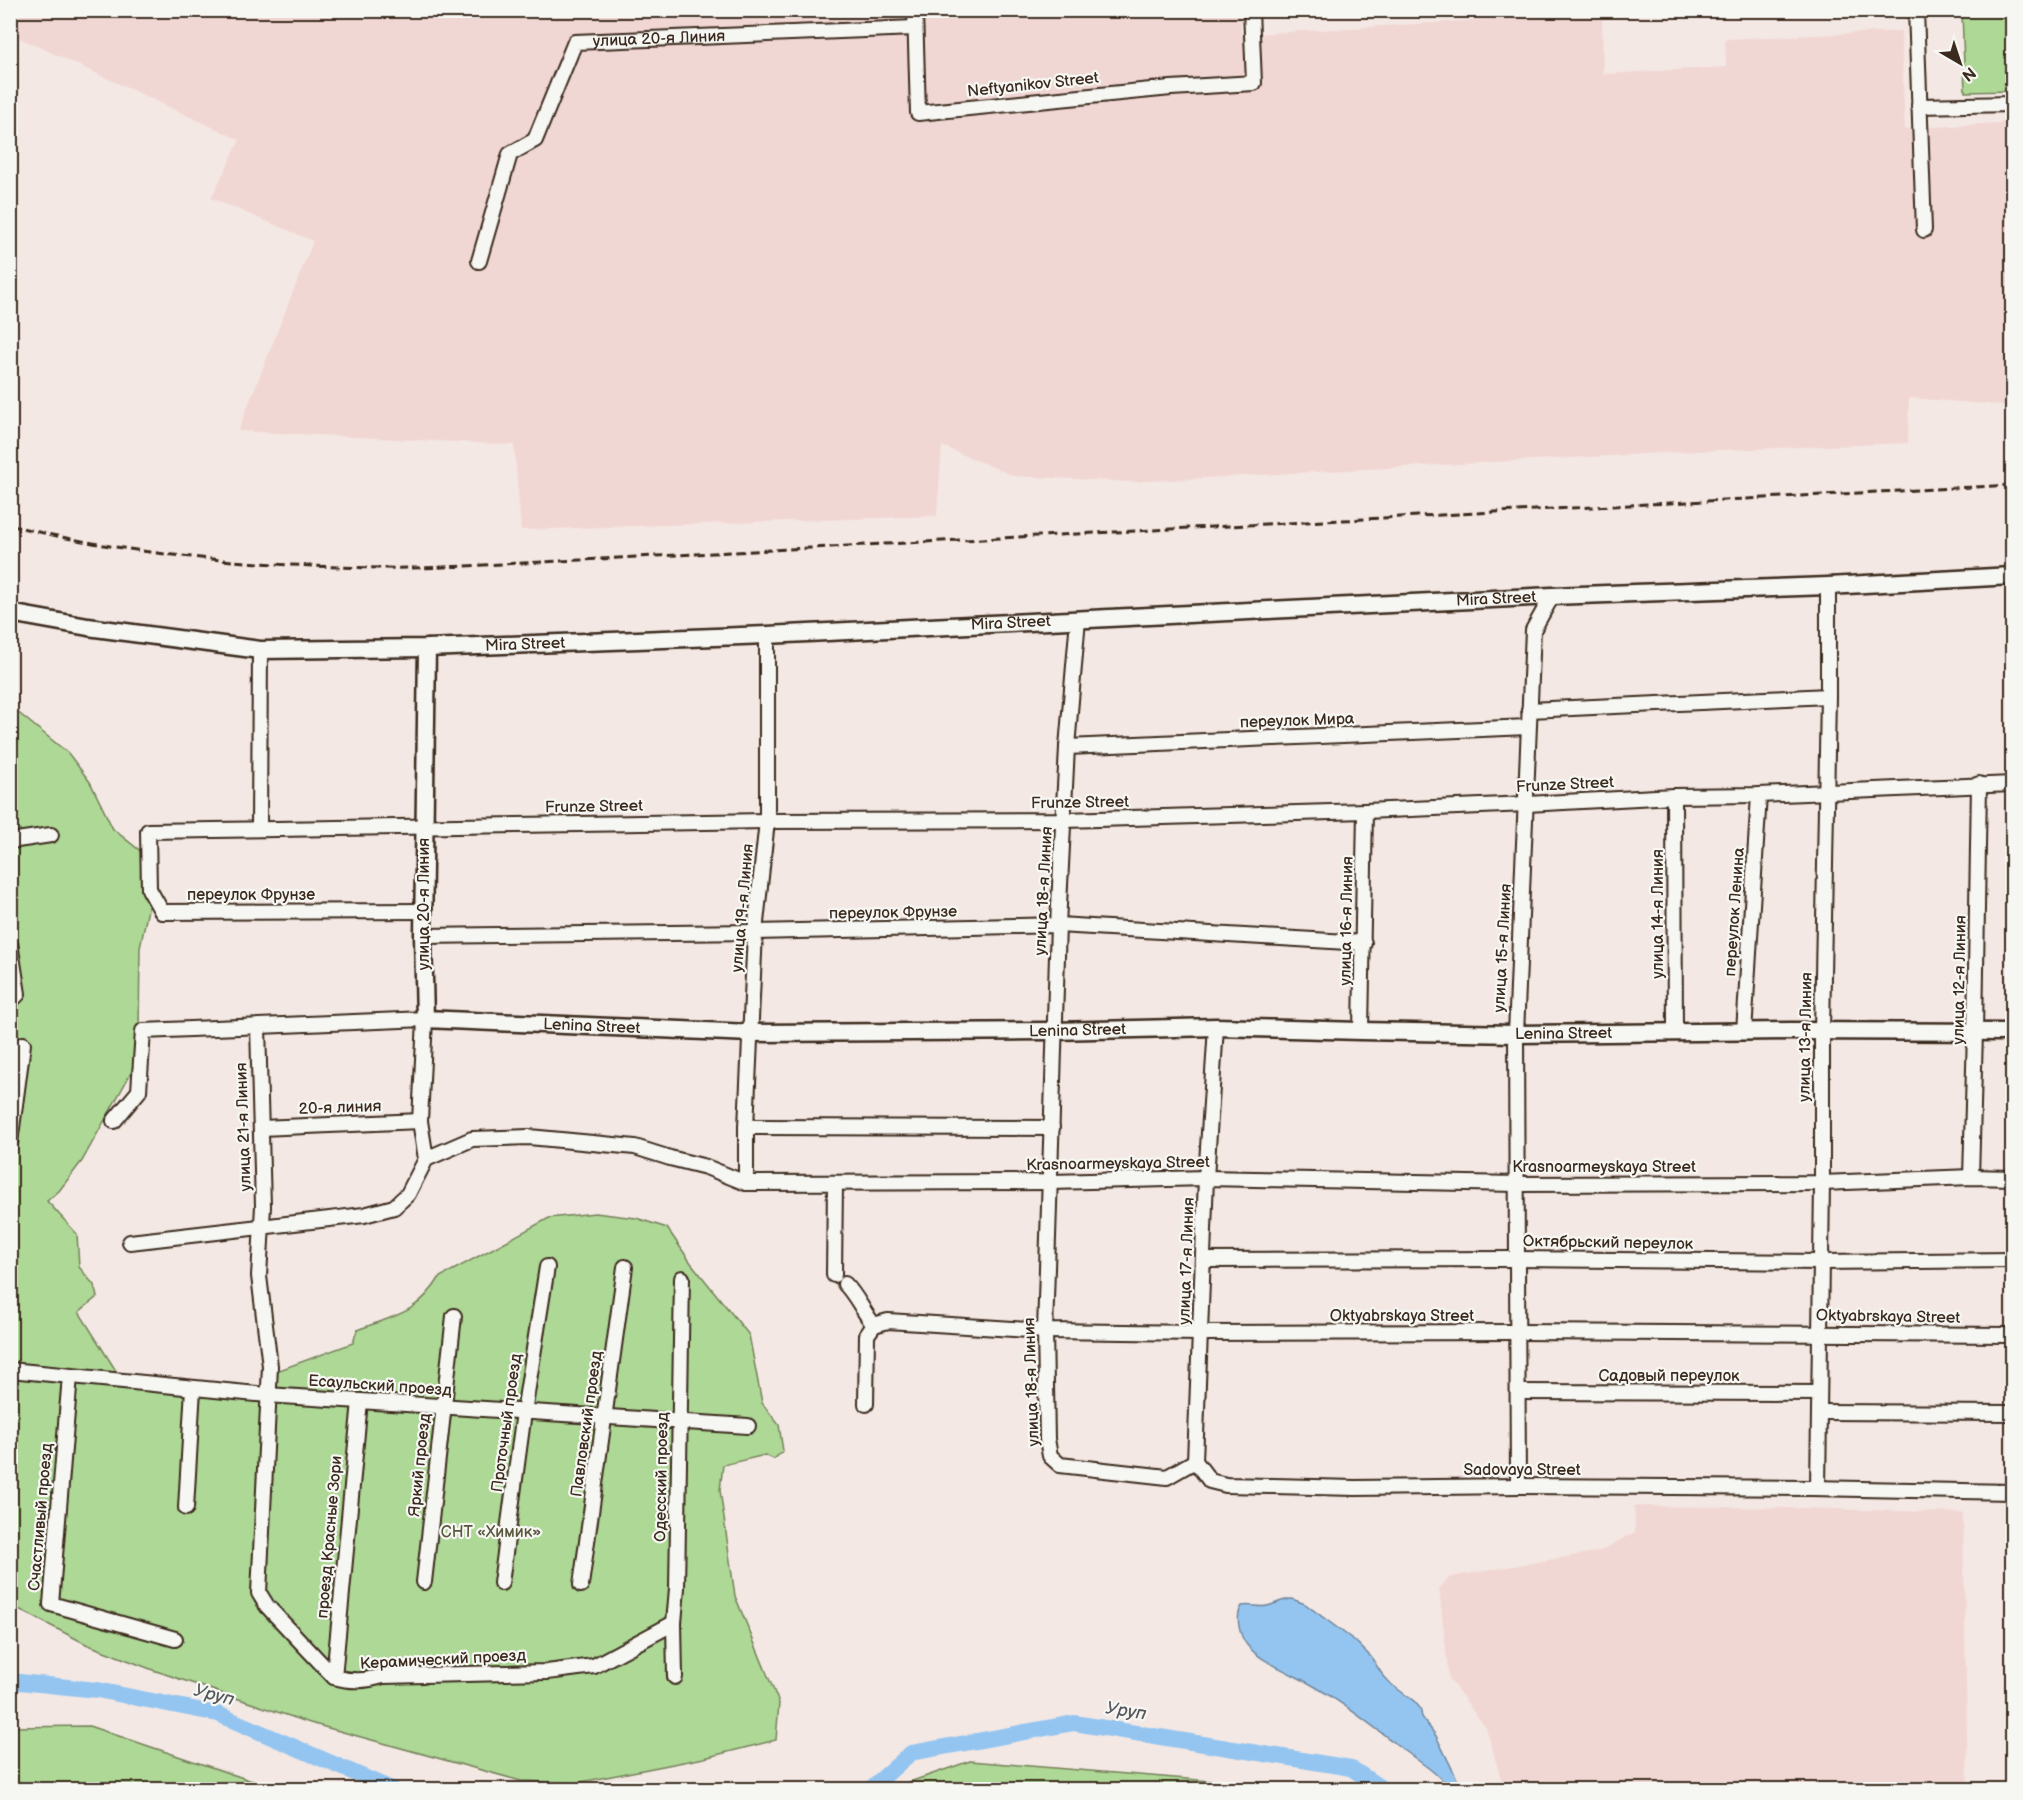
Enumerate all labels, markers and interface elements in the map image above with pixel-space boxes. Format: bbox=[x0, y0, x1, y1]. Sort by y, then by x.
street label: улица 20-я Линия bbox=[592, 26, 726, 51]
north arrow bbox=[1930, 33, 1990, 93]
text: N bbox=[1958, 62, 1979, 85]
street label: Neftyanikov Street bbox=[966, 69, 1100, 101]
street label: Mira Street bbox=[1456, 587, 1537, 610]
street label: Mira Street bbox=[970, 611, 1051, 634]
street label: Mira Street bbox=[485, 633, 566, 655]
street label: переулок Мира bbox=[1239, 709, 1355, 732]
street label: Frunze Street bbox=[1516, 773, 1615, 797]
street label: Frunze Street bbox=[1031, 793, 1129, 813]
street label: Frunze Street bbox=[545, 797, 643, 817]
street label: улица 18-я Линия bbox=[1031, 826, 1057, 956]
street label: улица 20-я Линия bbox=[415, 838, 434, 970]
street label: улица 19-я Линия bbox=[728, 843, 758, 973]
street label: переулок Ленина bbox=[1721, 846, 1749, 977]
street label: улица 14-я Линия bbox=[1649, 849, 1668, 979]
street label: улица 16-я Линия bbox=[1336, 856, 1358, 986]
street label: улица 15-я Линия bbox=[1490, 883, 1516, 1013]
street label: переулок Фрунзе bbox=[187, 886, 315, 905]
street label: переулок Фрунзе bbox=[829, 902, 957, 924]
street label: улица 12-я Линия bbox=[1949, 915, 1971, 1045]
street label: улица 13-я Линия bbox=[1795, 972, 1817, 1102]
street label: Lenina Street bbox=[543, 1015, 641, 1038]
street label: Lenina Street bbox=[1029, 1020, 1126, 1041]
street label: Lenina Street bbox=[1515, 1023, 1612, 1044]
street label: улица 21-я Линия bbox=[232, 1062, 256, 1192]
street label: 20-я линия bbox=[298, 1097, 382, 1119]
street label: Krasnoarmeyskaya Street bbox=[1026, 1153, 1210, 1175]
street label: Krasnoarmeyskaya Street bbox=[1512, 1158, 1696, 1177]
street label: улица 17-я Линия bbox=[1175, 1197, 1199, 1325]
street label: Октябрьский переулок bbox=[1523, 1232, 1694, 1254]
street label: Oktyabrskaya Street bbox=[1816, 1306, 1960, 1328]
street label: Oktyabrskaya Street bbox=[1330, 1307, 1474, 1326]
street label: улица 18-я Линия bbox=[1020, 1317, 1044, 1447]
street label: Павловский проезд bbox=[567, 1349, 607, 1498]
street label: Проточный проезд bbox=[488, 1352, 526, 1494]
street label: Садовый переулок bbox=[1598, 1367, 1740, 1386]
street label: Есаульский проезд bbox=[308, 1372, 453, 1401]
street label: Яркий проезд bbox=[405, 1412, 435, 1518]
street label: Одесский проезд bbox=[651, 1412, 673, 1542]
street label: Счастливый проезд bbox=[25, 1442, 57, 1592]
street label: проезд Красные Зори bbox=[313, 1455, 347, 1619]
street label: Sadovaya Street bbox=[1463, 1461, 1581, 1480]
park label: СНТ «Химик» bbox=[441, 1523, 541, 1542]
street label: Керамический проезд bbox=[360, 1646, 527, 1674]
water label: Уруп bbox=[192, 1680, 237, 1711]
water label: Уруп bbox=[1104, 1697, 1148, 1725]

